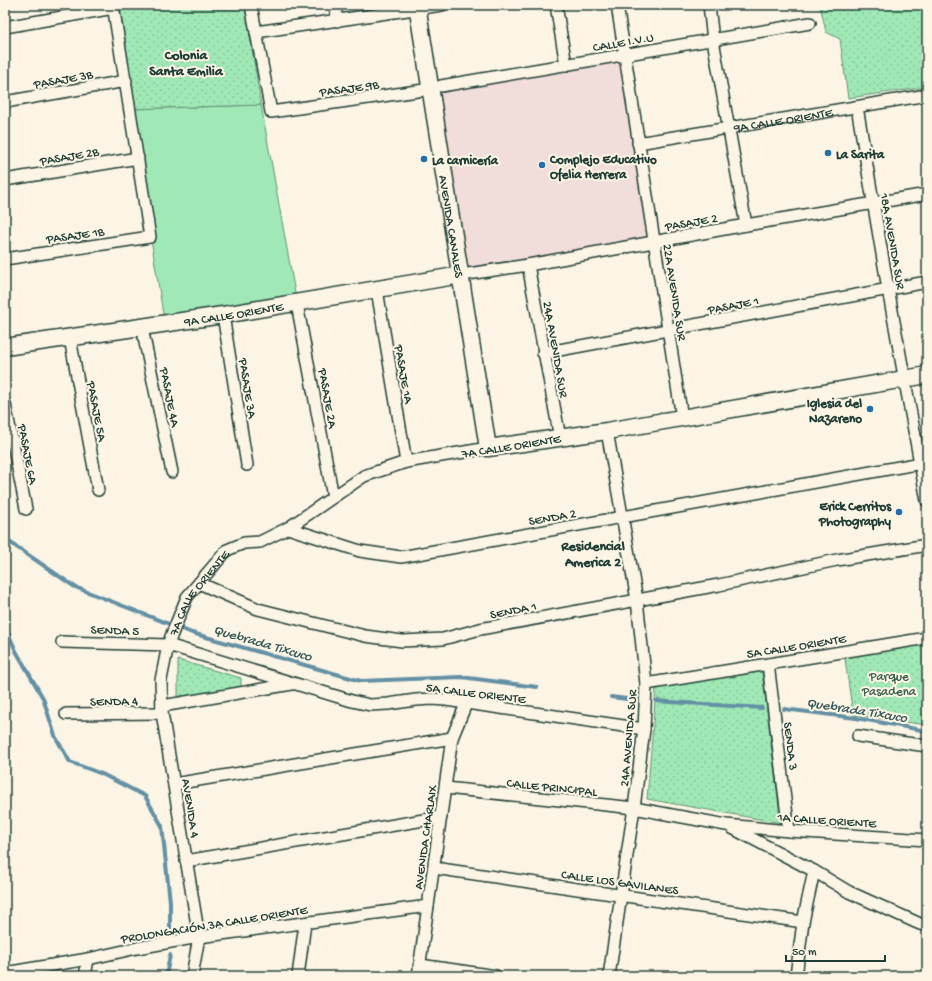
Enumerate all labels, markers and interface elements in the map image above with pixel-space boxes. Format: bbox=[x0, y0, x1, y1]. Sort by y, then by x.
street label: CALLE I.V.U bbox=[592, 31, 655, 56]
district label: Colonia Santa Emilia bbox=[149, 48, 224, 81]
street label: PASAJE 3B bbox=[32, 68, 95, 93]
street label: PASAJE 9B bbox=[318, 78, 380, 101]
street label: 9A CALLE ORIENTE bbox=[732, 106, 835, 137]
street label: PASAJE 2B bbox=[38, 145, 100, 170]
marker: La Sarita bbox=[823, 148, 833, 158]
place label: La Sarita bbox=[836, 148, 885, 163]
place label: Complejo Educativo Ofelia Herrera bbox=[549, 153, 657, 183]
marker: La carnicería bbox=[419, 154, 429, 164]
place label: La carnicería bbox=[432, 154, 499, 169]
marker: Complejo Educativo Ofelia Herrera bbox=[537, 160, 547, 170]
street label: AVENIDA CANALES bbox=[434, 174, 466, 280]
street label: 18A AVENIDA SUR bbox=[876, 191, 908, 292]
street label: PASAJE 2 bbox=[663, 211, 719, 236]
street label: PASAJE 1B bbox=[44, 225, 106, 248]
street label: 22A AVENIDA SUR bbox=[658, 243, 689, 343]
street label: PASAJE 1 bbox=[706, 294, 760, 319]
street label: 9A CALLE ORIENTE bbox=[182, 300, 285, 331]
street label: 24A AVENIDA SUR bbox=[539, 300, 571, 400]
street label: PASAJE 1A bbox=[390, 343, 415, 406]
street label: PASAJE 3A bbox=[234, 356, 259, 421]
street label: PASAJE 4A bbox=[155, 365, 182, 430]
street label: PASAJE 2A bbox=[314, 366, 339, 431]
street label: PASAJE 5A bbox=[82, 379, 109, 444]
place label: Iglesia del Nazareno bbox=[807, 397, 862, 427]
marker: Iglesia del Nazareno bbox=[865, 404, 875, 414]
street label: PASAJE 6A bbox=[13, 422, 40, 487]
street label: 7A CALLE ORIENTE bbox=[460, 432, 563, 463]
place label: Erick Cerritos Photography bbox=[818, 500, 892, 531]
street label: SENDA 2 bbox=[527, 507, 578, 530]
marker: Erick Cerritos Photography bbox=[894, 507, 904, 517]
district label: Residencial America 2 bbox=[560, 539, 625, 572]
street label: 7A CALLE ORIENTE bbox=[167, 547, 234, 639]
street label: SENDA 1 bbox=[489, 600, 538, 623]
water label: Quebrada Tixcuco bbox=[211, 622, 314, 667]
street label: SENDA 5 bbox=[90, 623, 140, 640]
street label: 5A CALLE ORIENTE bbox=[746, 632, 848, 663]
park label: Parque Pasadena bbox=[861, 670, 917, 700]
street label: 5A CALLE ORIENTE bbox=[425, 681, 527, 708]
street label: 24A AVENIDA SUR bbox=[618, 688, 641, 787]
street label: SENDA 4 bbox=[90, 695, 138, 710]
water label: Quebrada Tixcuco bbox=[805, 695, 909, 728]
street label: SENDA 3 bbox=[779, 721, 800, 772]
street label: CALLE PRINCIPAL bbox=[506, 776, 599, 801]
street label: AVENIDA 4 bbox=[177, 778, 202, 839]
street label: AVENIDA CHARLAIX bbox=[412, 783, 441, 890]
street label: 1A CALLE ORIENTE bbox=[776, 810, 878, 832]
street label: CALLE LOS GAVILANES bbox=[560, 868, 680, 899]
street label: PROLONGACIÓN 3A CALLE ORIENTE bbox=[119, 903, 310, 948]
scale bar bbox=[786, 937, 885, 963]
text: 50 m bbox=[792, 946, 817, 960]

